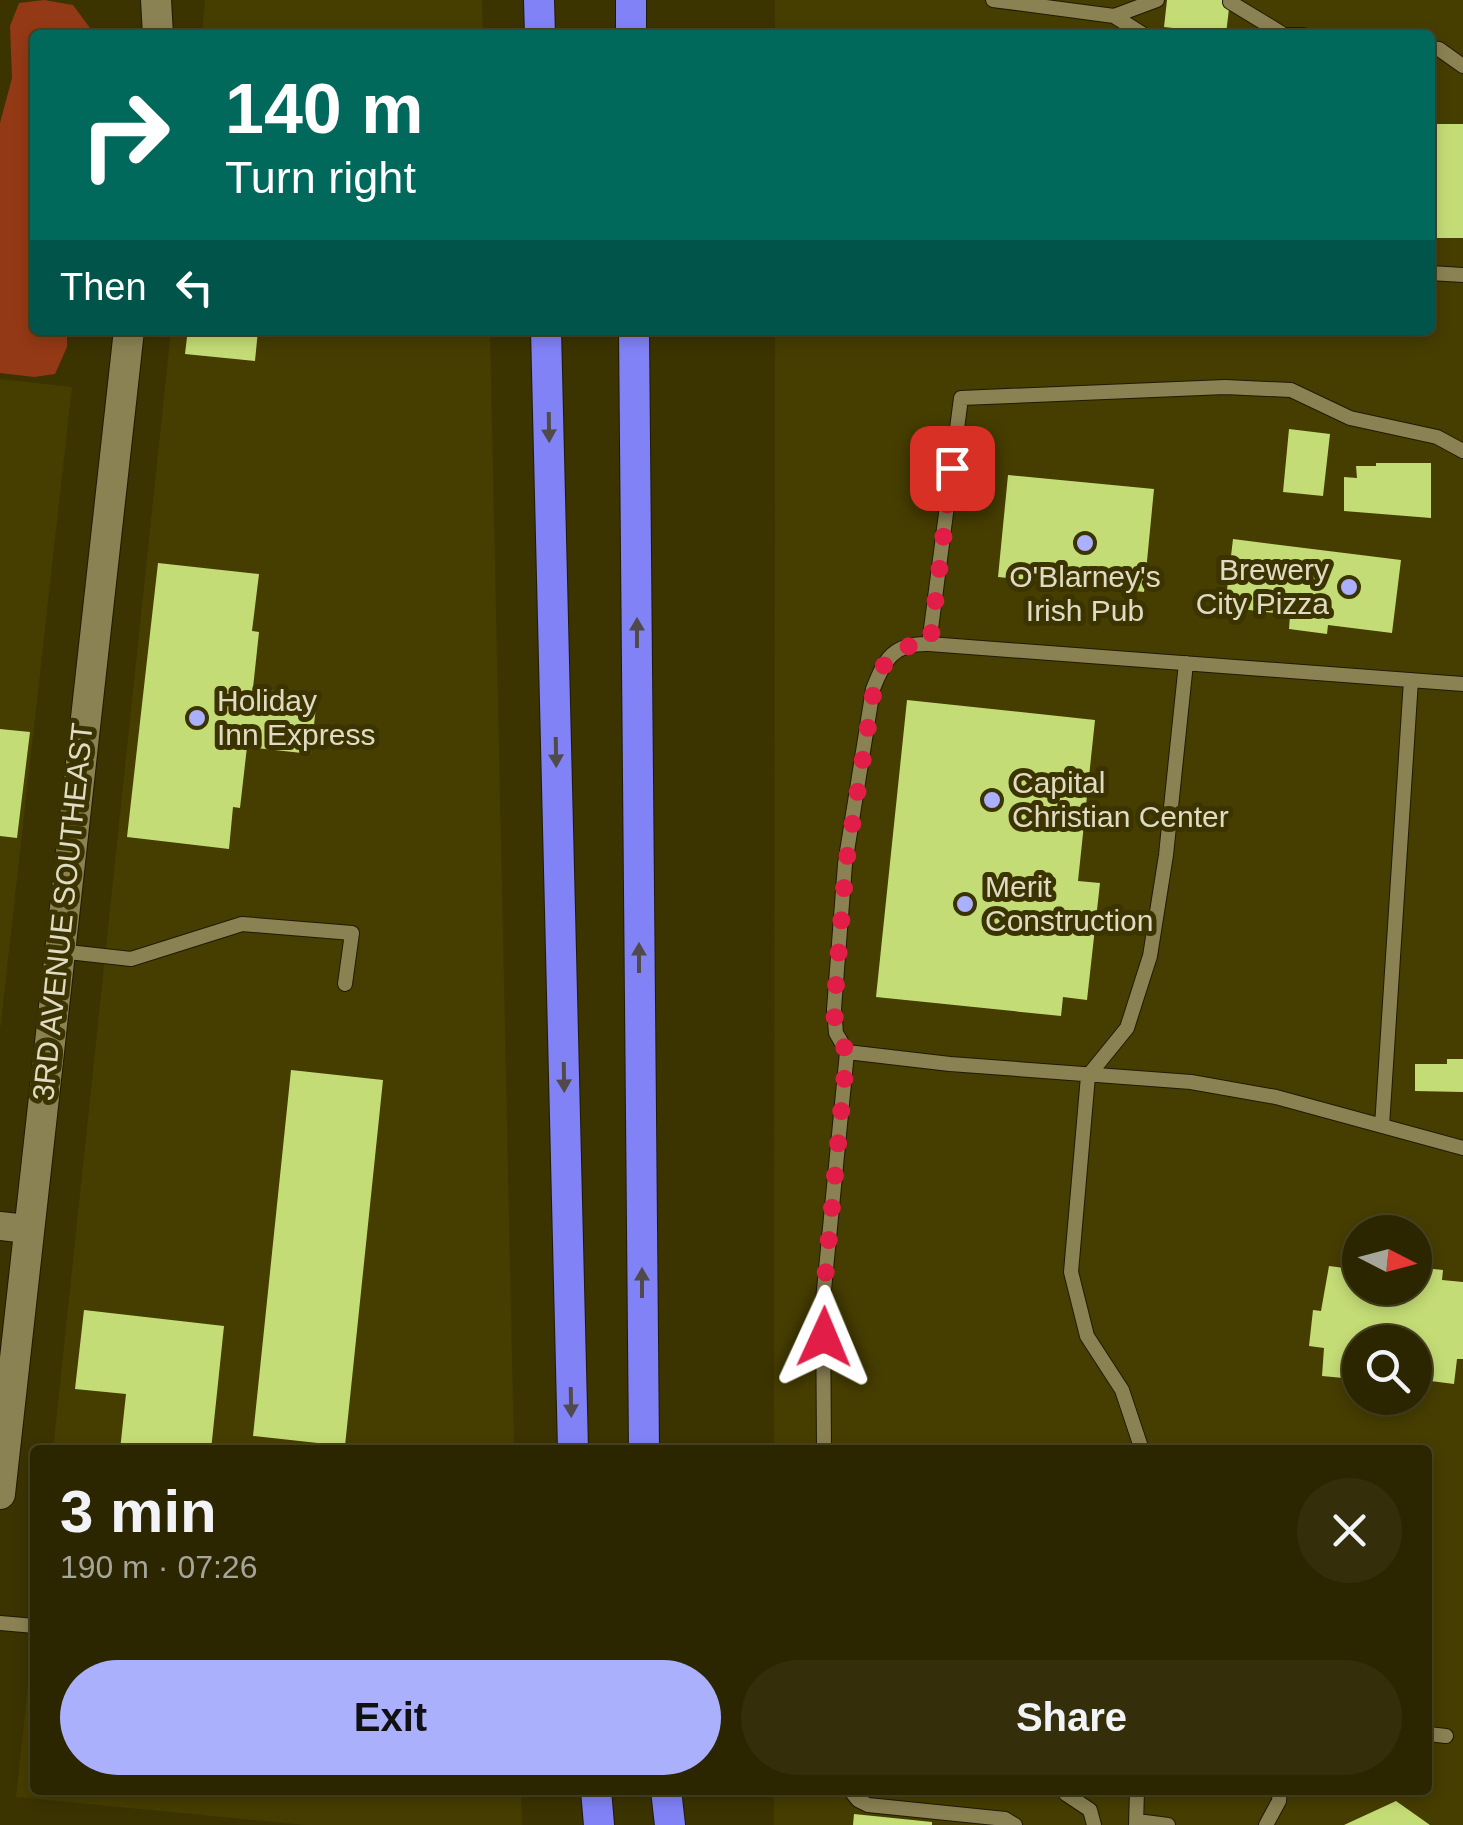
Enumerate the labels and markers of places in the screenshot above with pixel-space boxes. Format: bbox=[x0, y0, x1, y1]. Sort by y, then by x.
pin bbox=[910, 426, 995, 511]
marker: O'Blarney's Irish Pub bbox=[1074, 532, 1096, 554]
place label: Brewery City Pizza bbox=[1196, 553, 1329, 620]
place label: O'Blarney's Irish Pub bbox=[1009, 560, 1161, 627]
marker: Brewery City Pizza bbox=[1338, 576, 1360, 598]
place label: Holiday Inn Express bbox=[217, 684, 375, 751]
marker: Holiday Inn Express bbox=[186, 707, 208, 729]
place label: Capital Christian Center bbox=[1012, 766, 1229, 833]
marker: Capital Christian Center bbox=[981, 789, 1003, 811]
place label: Merit Construction bbox=[985, 870, 1153, 937]
marker: Merit Construction bbox=[954, 893, 976, 915]

